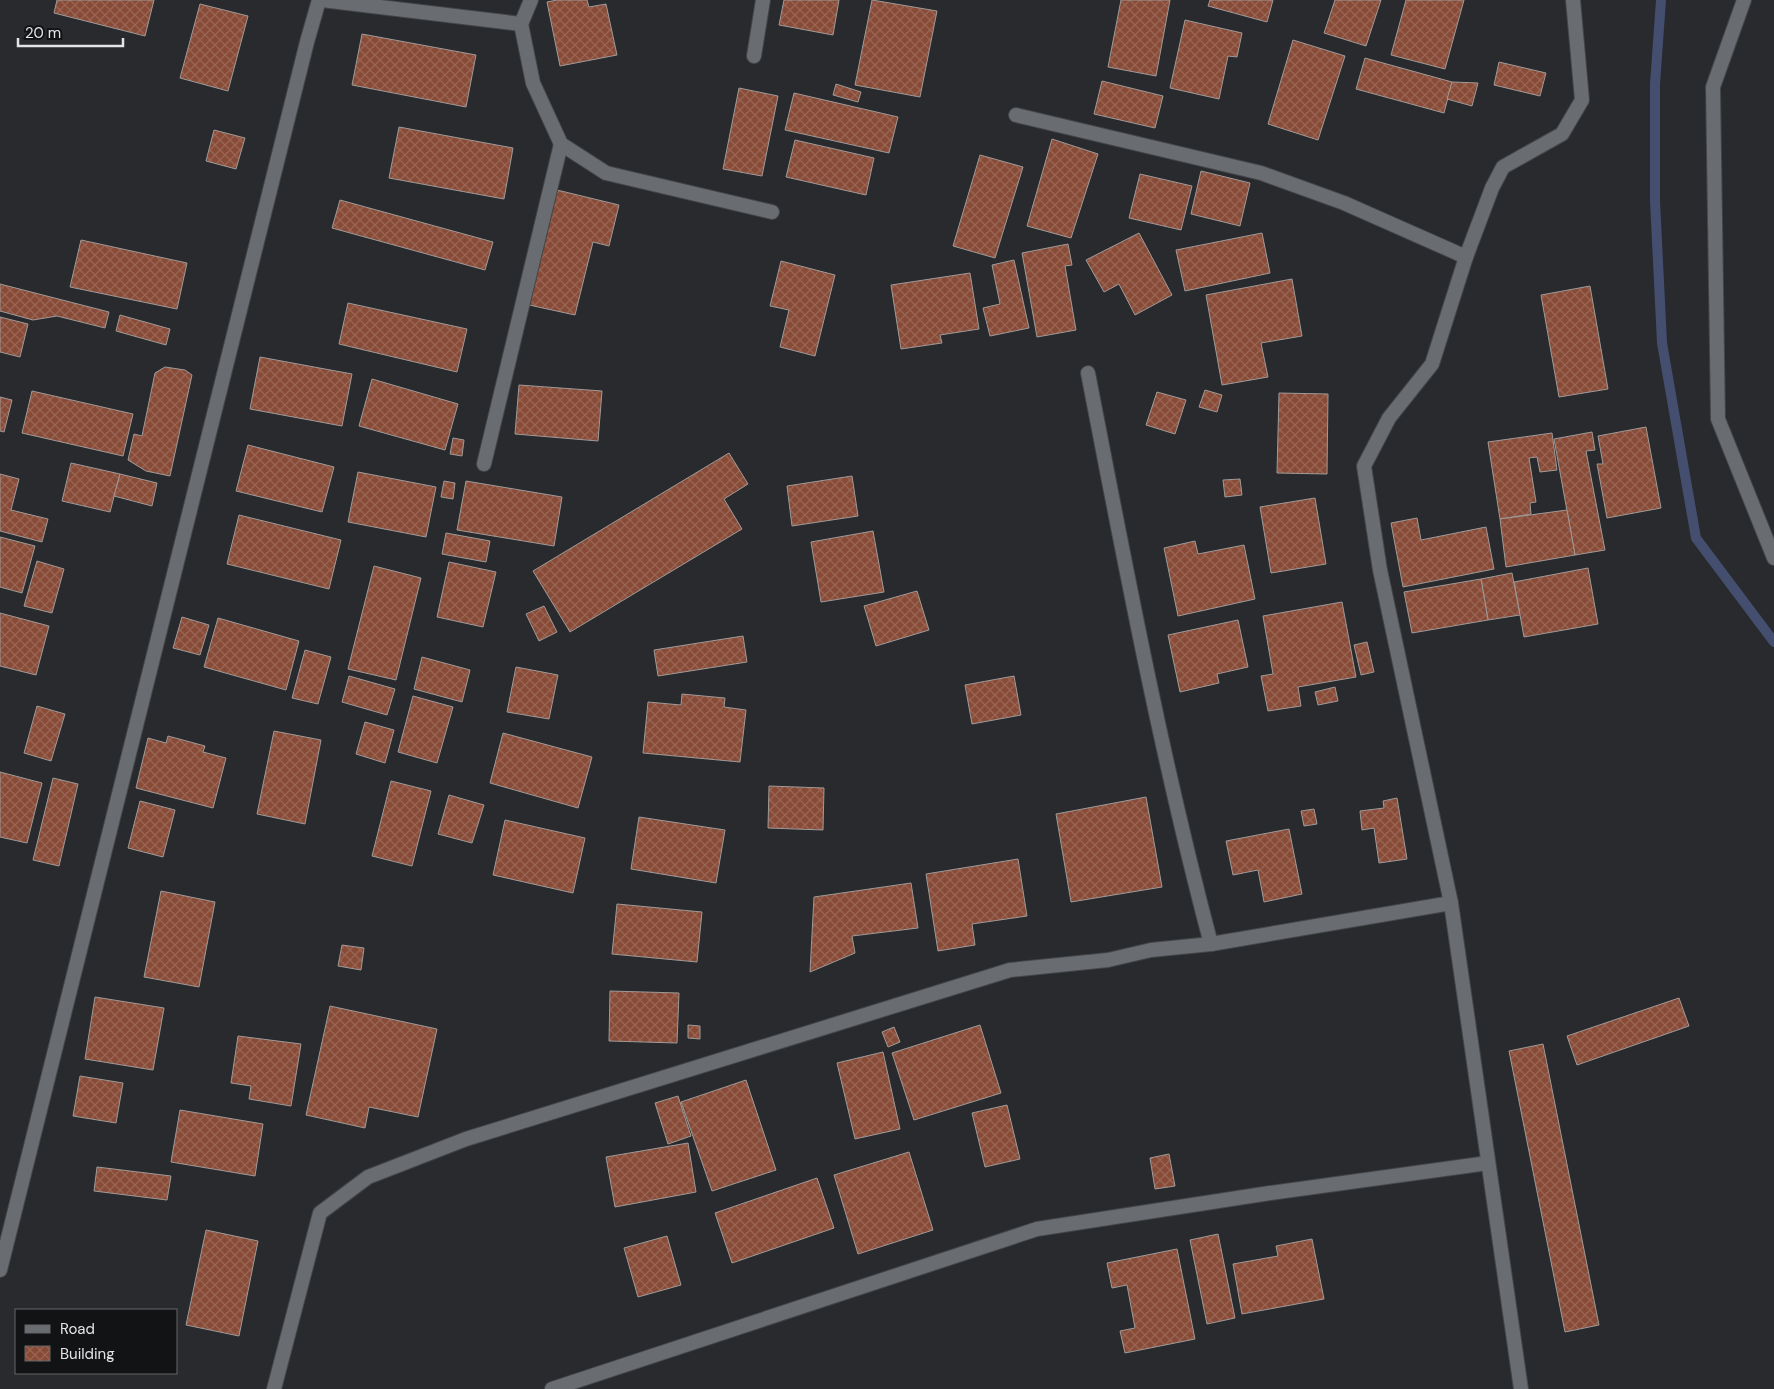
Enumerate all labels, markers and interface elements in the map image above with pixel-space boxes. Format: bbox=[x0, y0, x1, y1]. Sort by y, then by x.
scale bar bbox=[18, 15, 122, 47]
text: 20 m bbox=[25, 23, 61, 43]
legend bbox=[15, 1309, 178, 1374]
text: Road bbox=[60, 1319, 95, 1339]
text: Building bbox=[60, 1344, 115, 1364]

